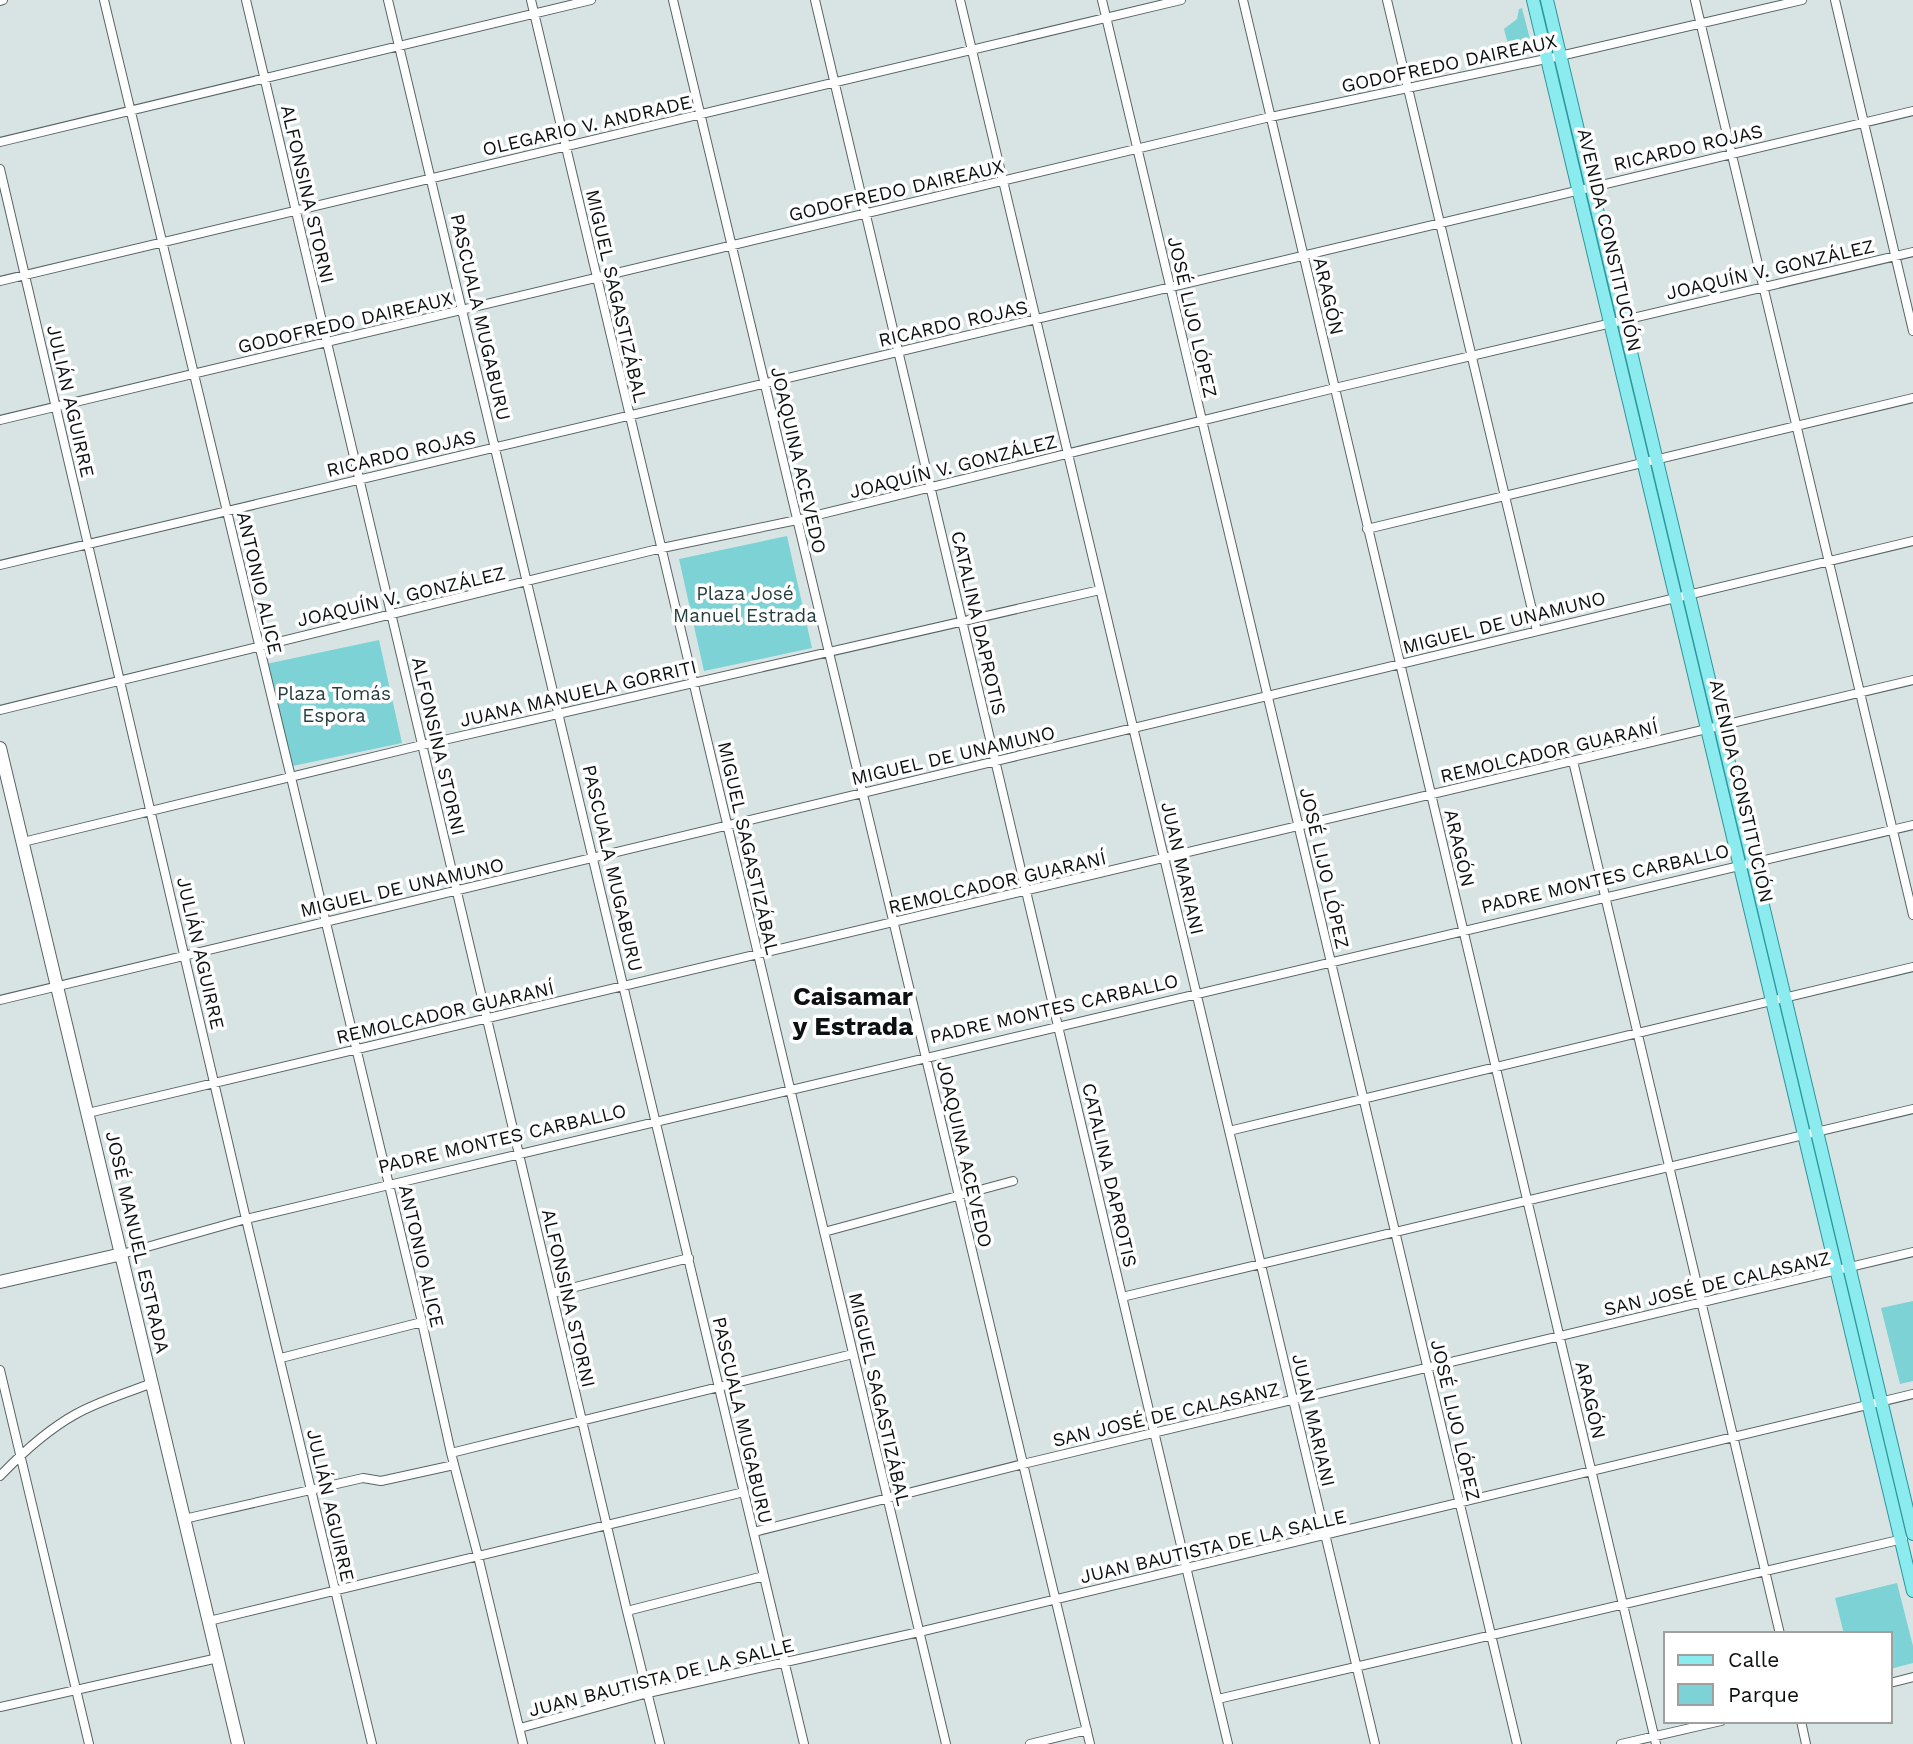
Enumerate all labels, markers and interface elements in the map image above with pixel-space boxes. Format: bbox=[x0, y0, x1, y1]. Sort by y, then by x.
street label: GODOFREDO DAIREAUX bbox=[1339, 29, 1559, 98]
street label: OLEGARIO V. ANDRADE bbox=[480, 90, 694, 161]
street label: ALFONSINA STORNI bbox=[276, 103, 339, 286]
street label: RICARDO ROJAS bbox=[1611, 119, 1765, 176]
street label: AVENIDA CONSTITUCIÓN bbox=[1573, 126, 1646, 354]
street label: GODOFREDO DAIREAUX bbox=[786, 155, 1006, 226]
street label: MIGUEL SAGASTIZÁBAL bbox=[581, 187, 652, 405]
street label: PASCUALA MUGABURU bbox=[446, 212, 515, 423]
street label: JOSÉ LIJO LÓPEZ bbox=[1163, 234, 1222, 400]
street label: JOAQUÍN V. GONZÁLEZ bbox=[1664, 234, 1877, 305]
street label: ARAGÓN bbox=[1308, 255, 1349, 337]
street label: GODOFREDO DAIREAUX bbox=[235, 287, 455, 358]
street label: RICARDO ROJAS bbox=[876, 295, 1030, 352]
street label: JULIÁN AGUIRRE bbox=[42, 323, 99, 480]
street label: JOAQUINA ACEVEDO bbox=[766, 364, 831, 556]
street label: RICARDO ROJAS bbox=[324, 425, 478, 482]
street label: JOAQUÍN V. GONZÁLEZ bbox=[847, 430, 1059, 503]
street label: ANTONIO ALICE bbox=[232, 509, 287, 657]
street label: CATALINA DAPROTIS bbox=[946, 529, 1011, 717]
street label: JOAQUÍN V. GONZÁLEZ bbox=[295, 561, 508, 632]
park label: Plaza José Manuel Estrada bbox=[673, 582, 817, 627]
street label: MIGUEL DE UNAMUNO bbox=[1400, 586, 1608, 659]
street label: ALFONSINA STORNI bbox=[407, 655, 470, 838]
street label: JUANA MANUELA GORRITI bbox=[457, 655, 699, 732]
street label: AVENIDA CONSTITUCIÓN bbox=[1705, 677, 1778, 905]
park label: Plaza Tomás Espora bbox=[277, 682, 391, 727]
street label: REMOLCADOR GUARANÍ bbox=[1438, 715, 1661, 788]
street label: MIGUEL DE UNAMUNO bbox=[849, 721, 1057, 790]
street label: MIGUEL SAGASTIZÁBAL bbox=[713, 739, 784, 957]
street label: PASCUALA MUGABURU bbox=[578, 763, 647, 974]
street label: JOSÉ LIJO LÓPEZ bbox=[1295, 785, 1354, 951]
street label: JUAN MARIANI bbox=[1156, 799, 1209, 937]
street label: ARAGÓN bbox=[1439, 807, 1480, 889]
street label: PADRE MONTES CARBALLO bbox=[1479, 839, 1732, 918]
street label: REMOLCADOR GUARANÍ bbox=[886, 846, 1109, 919]
street label: MIGUEL DE UNAMUNO bbox=[298, 853, 506, 922]
street label: JULIÁN AGUIRRE bbox=[172, 875, 229, 1032]
street label: PADRE MONTES CARBALLO bbox=[928, 969, 1181, 1048]
street label: REMOLCADOR GUARANÍ bbox=[334, 976, 557, 1049]
district label: Caisamar y Estrada bbox=[792, 981, 914, 1041]
street label: JOAQUINA ACEVEDO bbox=[932, 1058, 997, 1250]
street label: CATALINA DAPROTIS bbox=[1077, 1081, 1142, 1269]
street label: PADRE MONTES CARBALLO bbox=[376, 1099, 629, 1178]
street label: JOSÉ MANUEL ESTRADA bbox=[101, 1129, 174, 1356]
street label: ANTONIO ALICE bbox=[394, 1182, 449, 1330]
street label: ALFONSINA STORNI bbox=[537, 1207, 600, 1390]
street label: SAN JOSÉ DE CALASANZ bbox=[1601, 1246, 1833, 1321]
street label: MIGUEL SAGASTIZÁBAL bbox=[844, 1290, 915, 1508]
street label: PASCUALA MUGABURU bbox=[708, 1315, 777, 1526]
street label: JOSÉ LIJO LÓPEZ bbox=[1426, 1337, 1485, 1503]
street label: JUAN MARIANI bbox=[1287, 1351, 1340, 1489]
street label: ARAGÓN bbox=[1570, 1359, 1611, 1441]
street label: SAN JOSÉ DE CALASANZ bbox=[1050, 1377, 1282, 1452]
street label: JULIÁN AGUIRRE bbox=[302, 1427, 359, 1584]
street label: JUAN BAUTISTA DE LA SALLE bbox=[1078, 1505, 1348, 1588]
legend bbox=[1664, 1632, 1892, 1723]
street label: JUAN BAUTISTA DE LA SALLE bbox=[526, 1633, 796, 1722]
text: Calle bbox=[1728, 1647, 1779, 1672]
text: Parque bbox=[1728, 1682, 1799, 1707]

